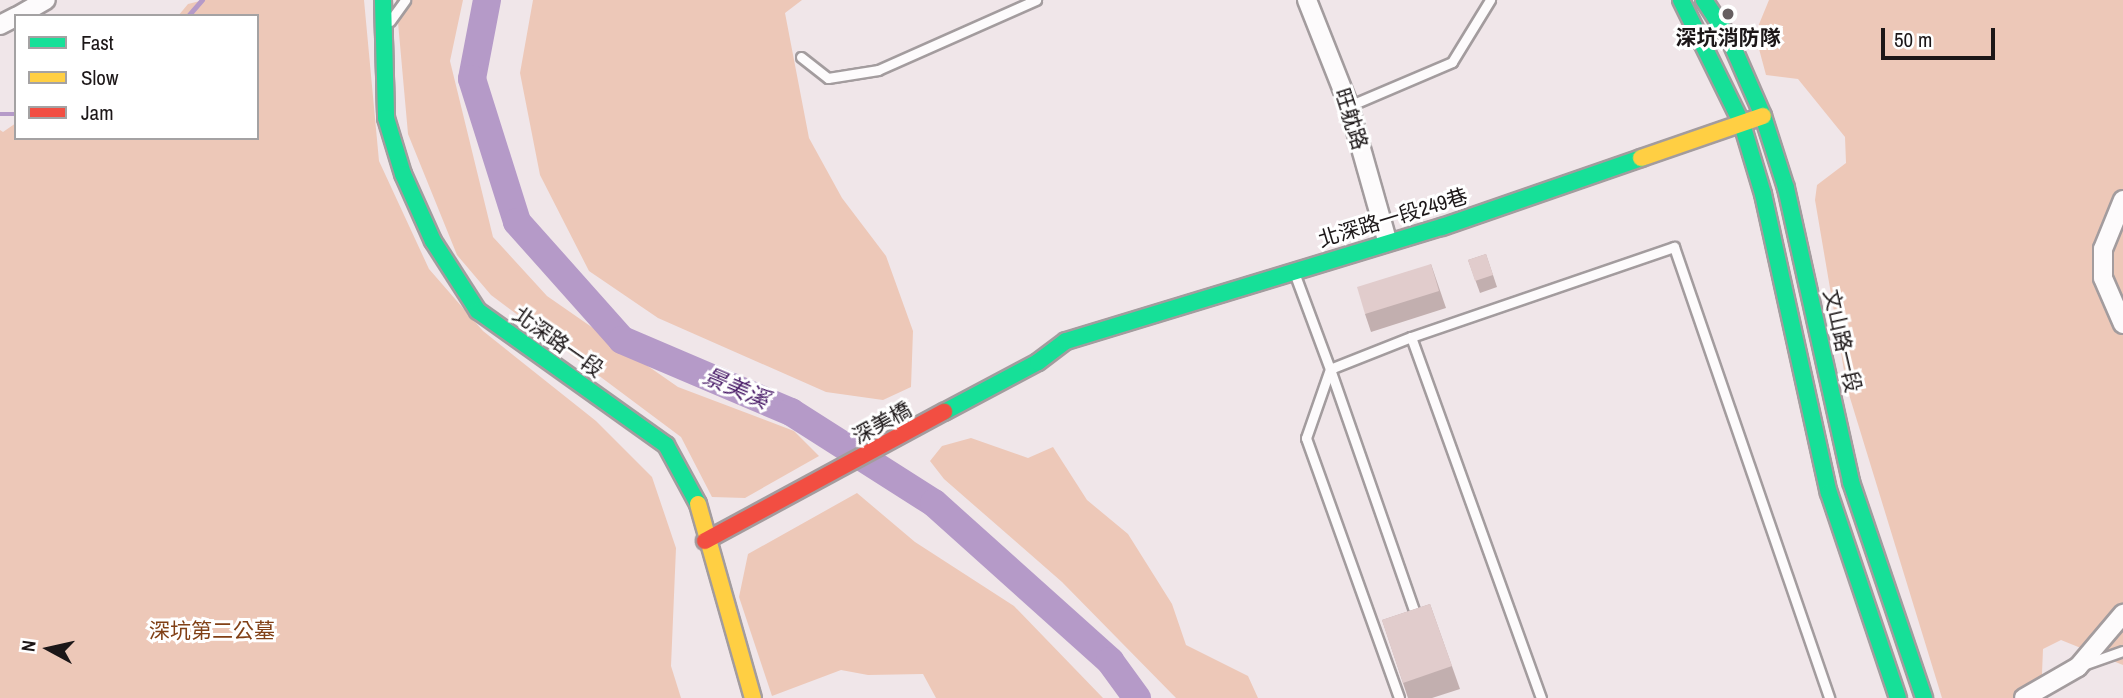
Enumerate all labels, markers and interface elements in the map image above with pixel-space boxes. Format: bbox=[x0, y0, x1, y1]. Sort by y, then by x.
marker: 深坑消防隊 bbox=[1720, 6, 1736, 22]
legend bbox=[14, 14, 259, 140]
scale bar bbox=[1885, 14, 1999, 58]
place label: 深坑消防隊 bbox=[1676, 25, 1780, 51]
text: 50 m bbox=[1894, 25, 1932, 54]
text: Fast bbox=[81, 28, 114, 57]
text: Slow bbox=[81, 63, 118, 92]
street label: 旺躭路 bbox=[1329, 85, 1373, 153]
text: Jam bbox=[81, 98, 114, 127]
street label: 北深路一段249巷 bbox=[1315, 183, 1471, 253]
street label: 文山路一段 bbox=[1818, 287, 1866, 395]
street label: 北深路一段 bbox=[508, 302, 608, 382]
water label: 景美溪 bbox=[699, 362, 773, 414]
street label: 深美橋 bbox=[848, 397, 916, 449]
north arrow bbox=[14, 614, 84, 684]
park label: 深坑第二公墓 bbox=[149, 618, 275, 644]
text: N bbox=[15, 639, 42, 653]

